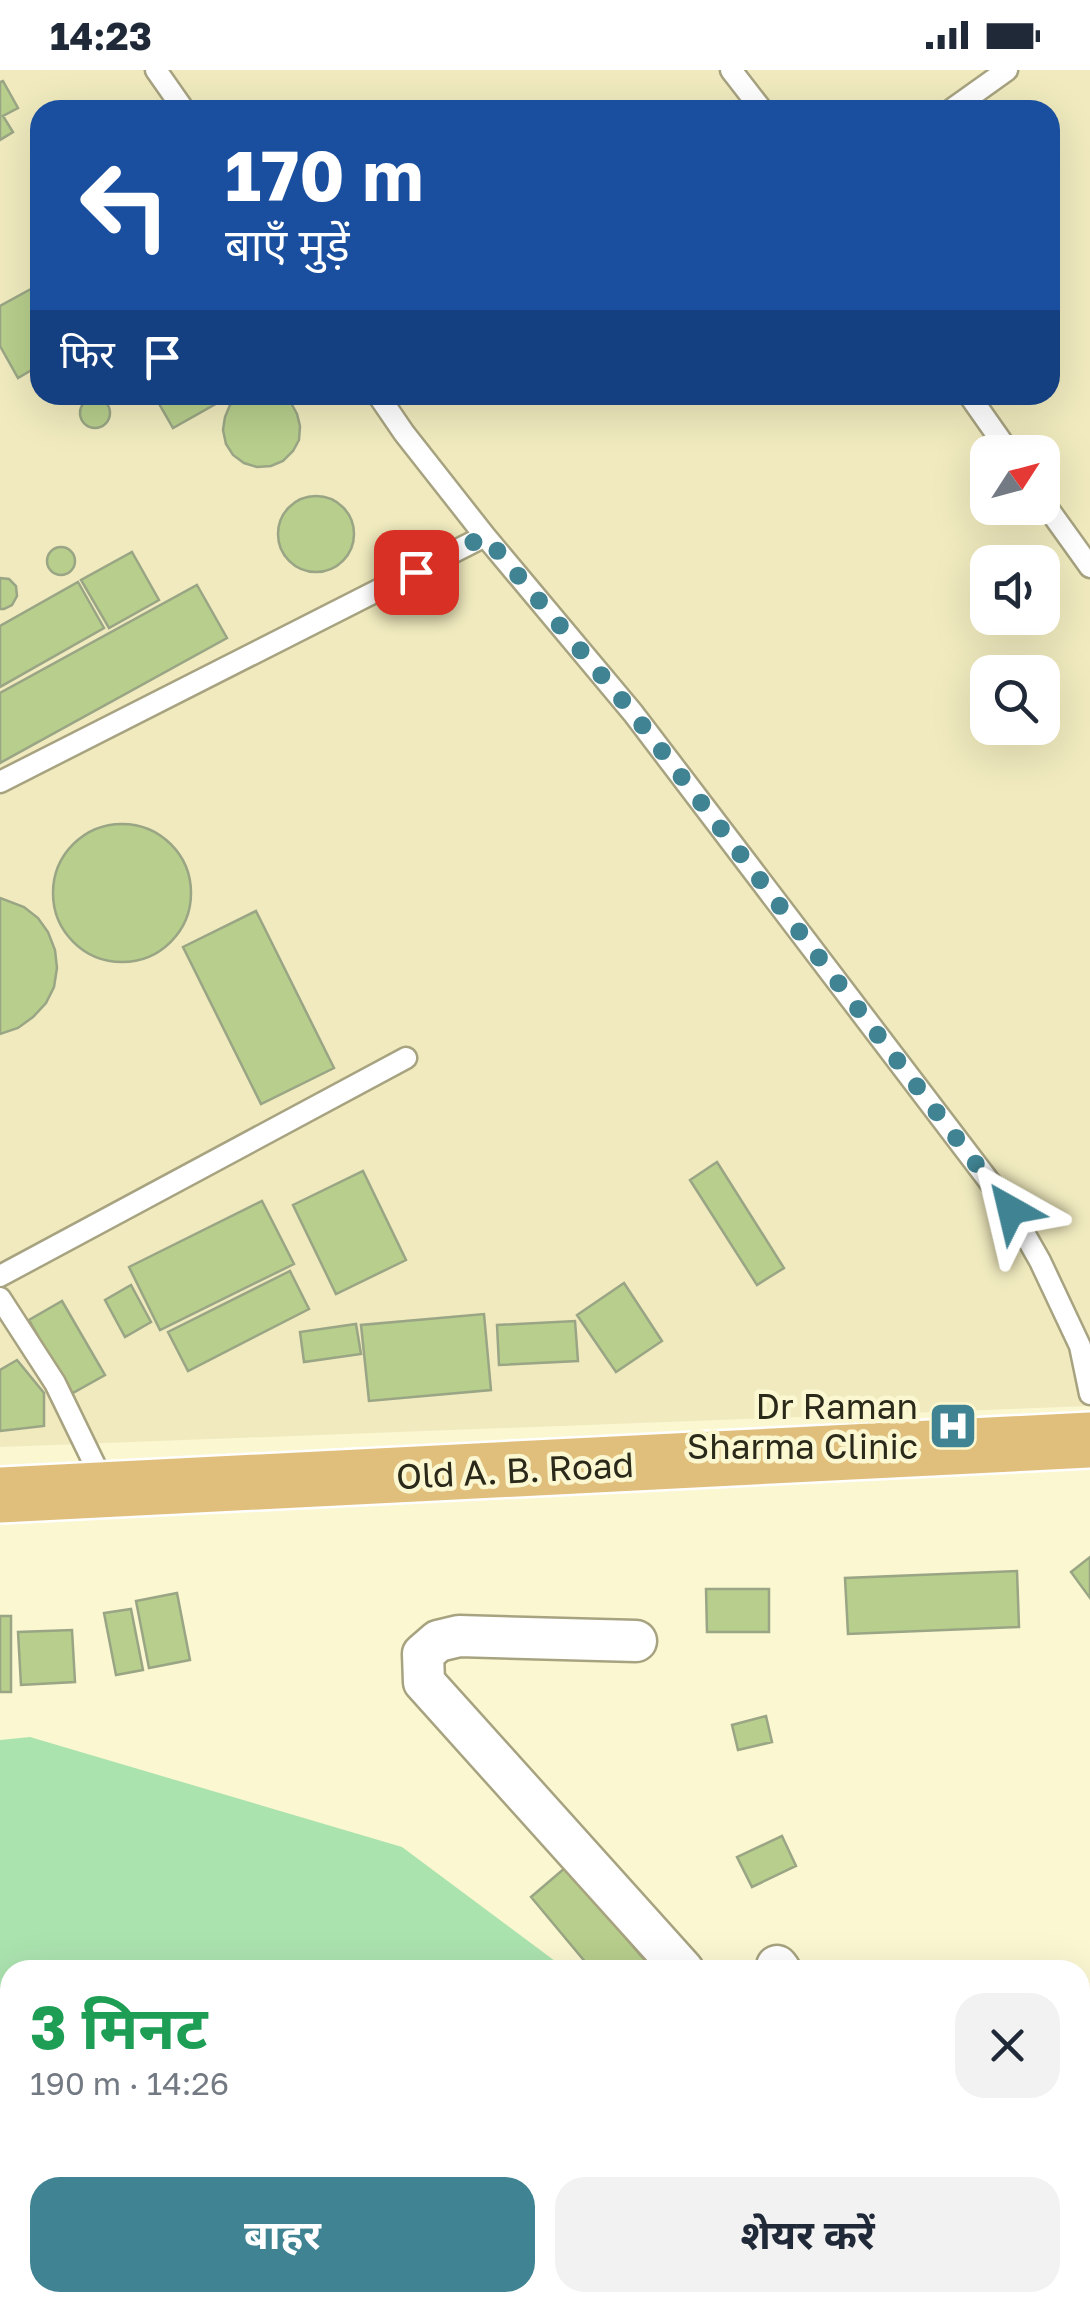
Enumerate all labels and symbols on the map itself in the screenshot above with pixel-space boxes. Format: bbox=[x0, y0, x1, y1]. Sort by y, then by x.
north arrow bbox=[970, 435, 1060, 525]
pin bbox=[374, 530, 459, 615]
position arrow bbox=[959, 1158, 1063, 1262]
place label: Dr Raman Sharma Clinic bbox=[687, 1385, 918, 1467]
hospital icon: Dr Raman Sharma Clinic bbox=[927, 1400, 979, 1452]
street label: Old A. B. Road bbox=[395, 1443, 635, 1497]

